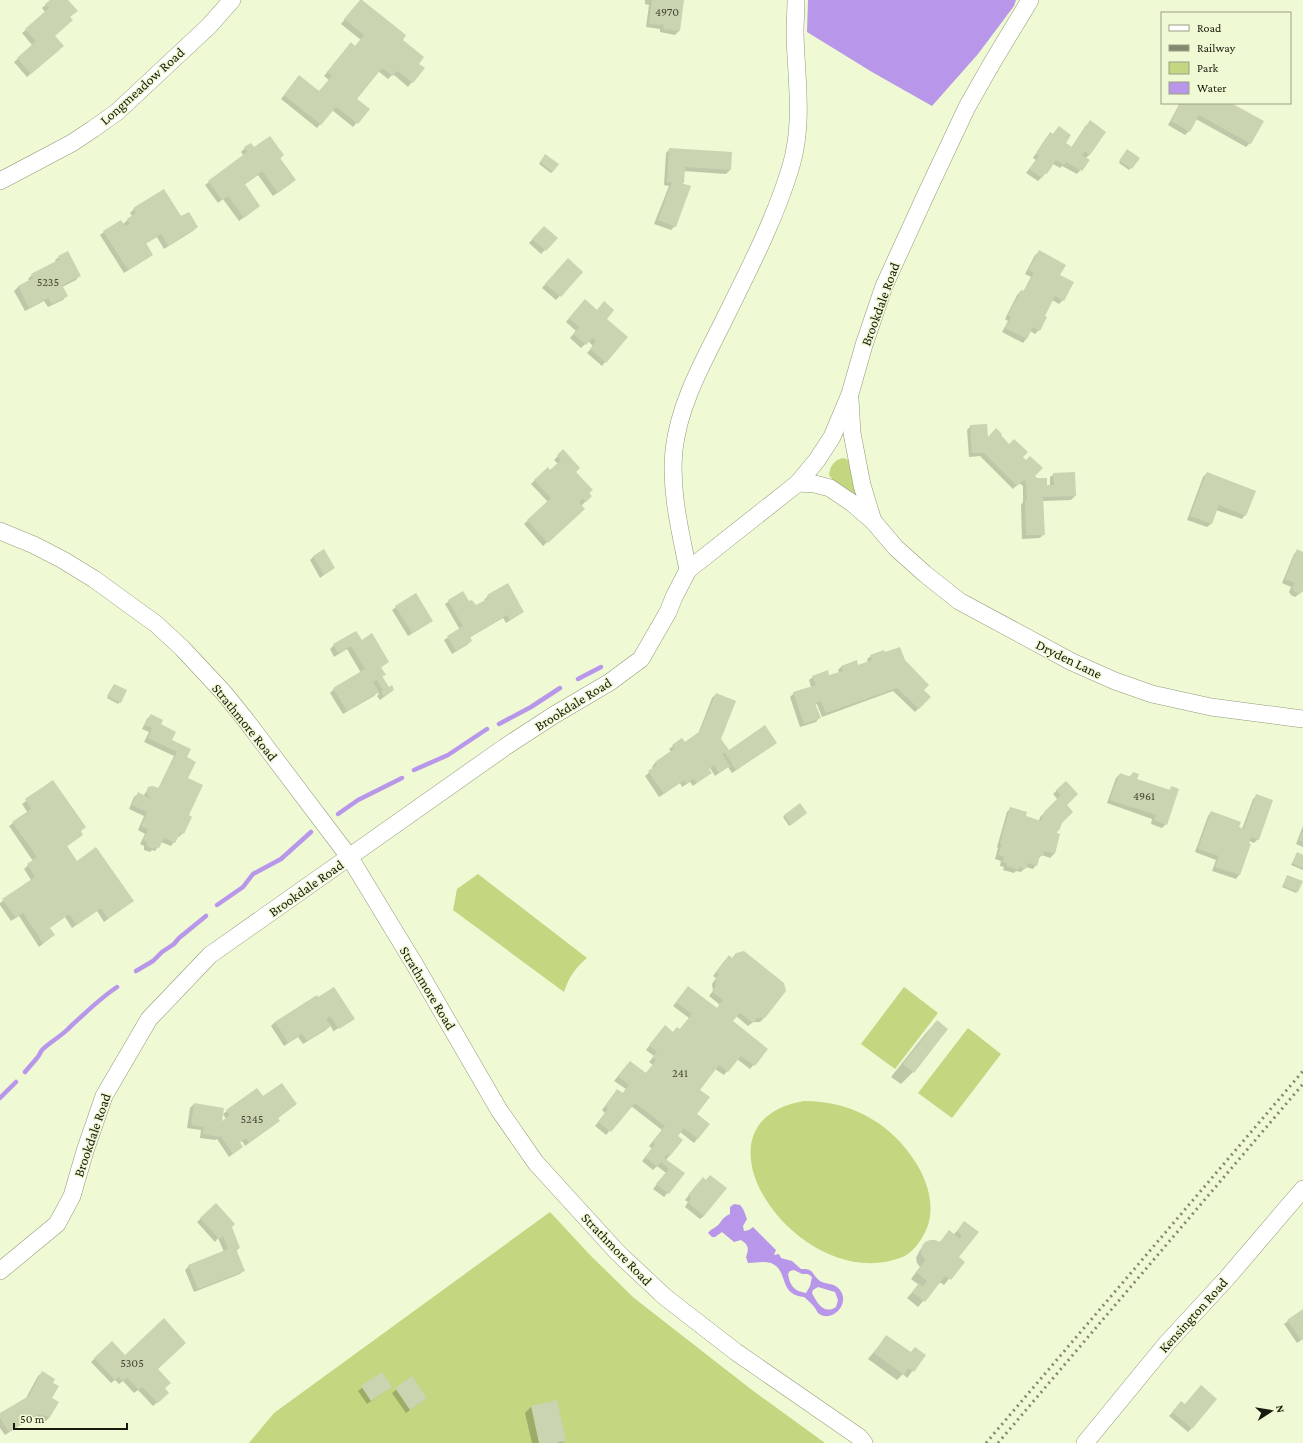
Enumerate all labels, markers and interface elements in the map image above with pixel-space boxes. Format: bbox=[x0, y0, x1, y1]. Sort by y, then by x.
house number: 4970 bbox=[655, 5, 679, 19]
legend bbox=[1161, 12, 1291, 104]
text: Road bbox=[1197, 21, 1222, 35]
text: Railway bbox=[1197, 41, 1236, 55]
street label: Longmeadow Road bbox=[97, 44, 188, 128]
text: Park bbox=[1197, 61, 1219, 75]
text: Water bbox=[1197, 81, 1227, 95]
street label: Brookdale Road bbox=[858, 260, 903, 348]
house number: 5235 bbox=[37, 275, 59, 289]
street label: Dryden Lane bbox=[1033, 636, 1105, 682]
street label: Brookdale Road bbox=[532, 674, 615, 734]
street label: Strathmore Road bbox=[209, 680, 281, 764]
house number: 4961 bbox=[1133, 789, 1155, 803]
street label: Brookdale Road bbox=[266, 856, 347, 920]
street label: Strathmore Road bbox=[397, 943, 460, 1033]
house number: 241 bbox=[672, 1066, 688, 1080]
street label: Brookdale Road bbox=[70, 1090, 114, 1179]
house number: 5245 bbox=[241, 1112, 263, 1126]
street label: Strathmore Road bbox=[578, 1209, 656, 1289]
street label: Kensington Road bbox=[1155, 1274, 1231, 1356]
house number: 5305 bbox=[120, 1356, 144, 1370]
north arrow bbox=[1251, 1391, 1291, 1431]
text: N bbox=[1274, 1404, 1288, 1414]
scale bar bbox=[14, 1405, 127, 1431]
text: 50 m bbox=[20, 1412, 45, 1426]

